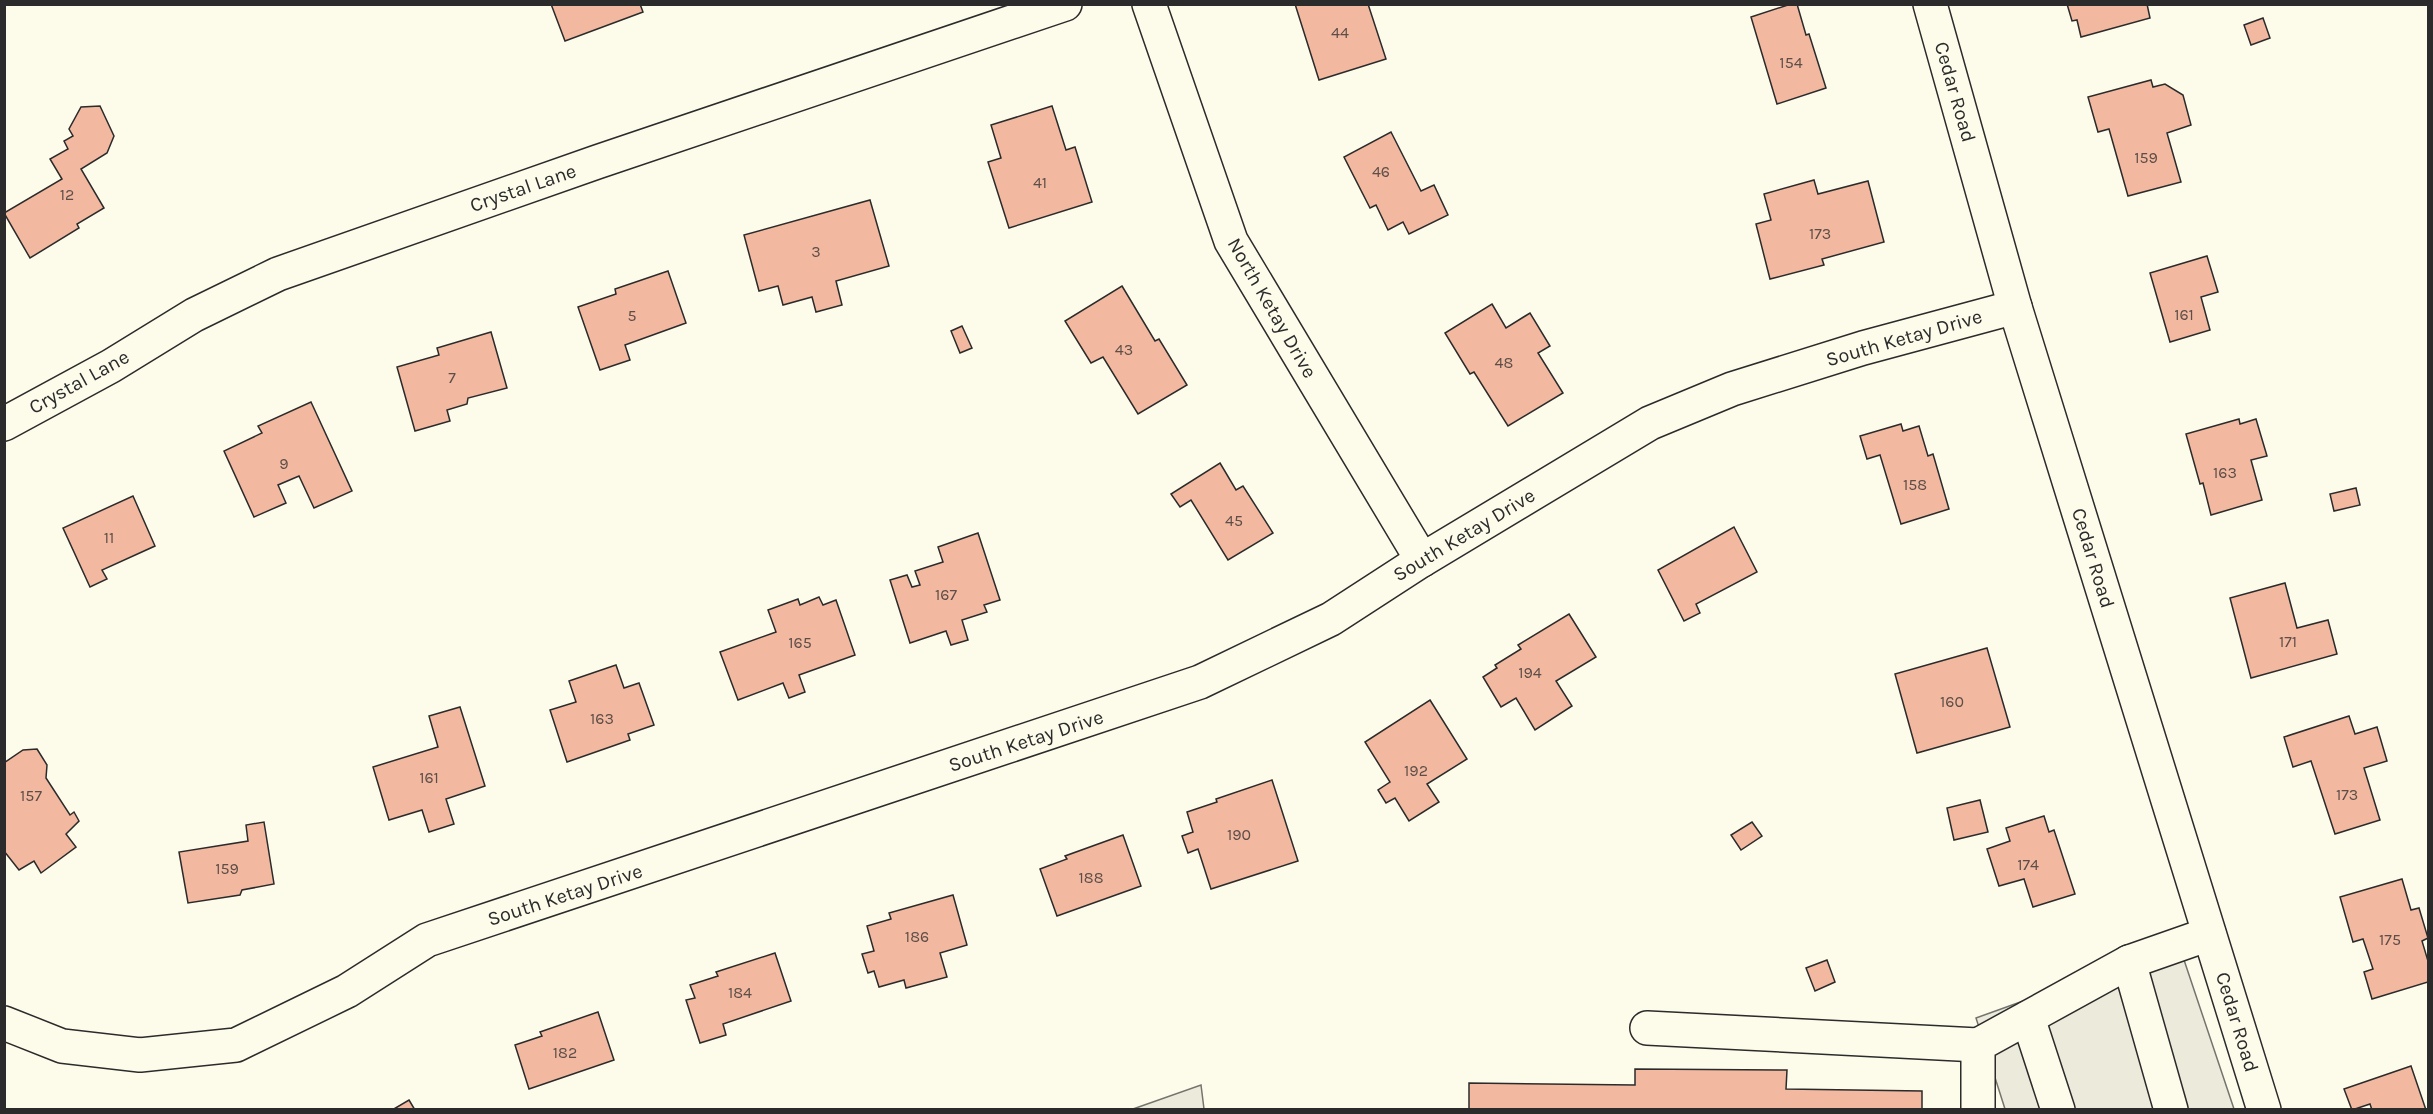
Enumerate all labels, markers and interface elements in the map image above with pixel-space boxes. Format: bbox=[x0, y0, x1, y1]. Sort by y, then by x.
house number: 44 bbox=[1331, 23, 1349, 42]
street label: Cedar Road bbox=[1930, 39, 1980, 145]
house number: 154 bbox=[1779, 53, 1803, 72]
house number: 159 bbox=[2134, 148, 2158, 167]
street label: Crystal Lane bbox=[467, 159, 579, 217]
house number: 46 bbox=[1372, 162, 1390, 181]
house number: 41 bbox=[1033, 173, 1047, 192]
house number: 12 bbox=[60, 185, 74, 204]
house number: 173 bbox=[1809, 224, 1831, 243]
street label: North Ketay Drive bbox=[1223, 234, 1321, 382]
house number: 3 bbox=[811, 242, 821, 261]
street label: South Ketay Drive bbox=[1823, 305, 1985, 371]
house number: 161 bbox=[2174, 305, 2194, 324]
house number: 5 bbox=[627, 306, 637, 325]
house number: 43 bbox=[1115, 340, 1133, 359]
street label: Crystal Lane bbox=[25, 345, 133, 419]
house number: 48 bbox=[1495, 353, 1513, 372]
house number: 7 bbox=[448, 368, 456, 387]
house number: 9 bbox=[279, 454, 289, 473]
house number: 163 bbox=[2213, 463, 2237, 482]
house number: 158 bbox=[1903, 475, 1927, 494]
street label: South Ketay Drive bbox=[1389, 484, 1539, 586]
street label: Cedar Road bbox=[2067, 505, 2119, 611]
house number: 45 bbox=[1225, 511, 1243, 530]
house number: 11 bbox=[104, 528, 114, 547]
house number: 167 bbox=[935, 585, 957, 604]
house number: 171 bbox=[2279, 632, 2297, 651]
house number: 165 bbox=[788, 633, 812, 652]
house number: 194 bbox=[1518, 663, 1542, 682]
house number: 160 bbox=[1940, 692, 1964, 711]
street label: South Ketay Drive bbox=[946, 705, 1106, 777]
house number: 163 bbox=[590, 709, 614, 728]
house number: 192 bbox=[1404, 761, 1428, 780]
house number: 161 bbox=[419, 768, 439, 787]
house number: 173 bbox=[2336, 785, 2358, 804]
house number: 157 bbox=[20, 786, 42, 805]
house number: 190 bbox=[1227, 825, 1251, 844]
house number: 174 bbox=[2017, 855, 2039, 874]
house number: 159 bbox=[215, 859, 239, 878]
street label: South Ketay Drive bbox=[485, 859, 645, 931]
house number: 188 bbox=[1079, 868, 1103, 887]
house number: 186 bbox=[905, 927, 929, 946]
house number: 175 bbox=[2379, 930, 2401, 949]
street label: Cedar Road bbox=[2211, 969, 2263, 1075]
house number: 184 bbox=[728, 983, 752, 1002]
house number: 182 bbox=[553, 1043, 577, 1062]

